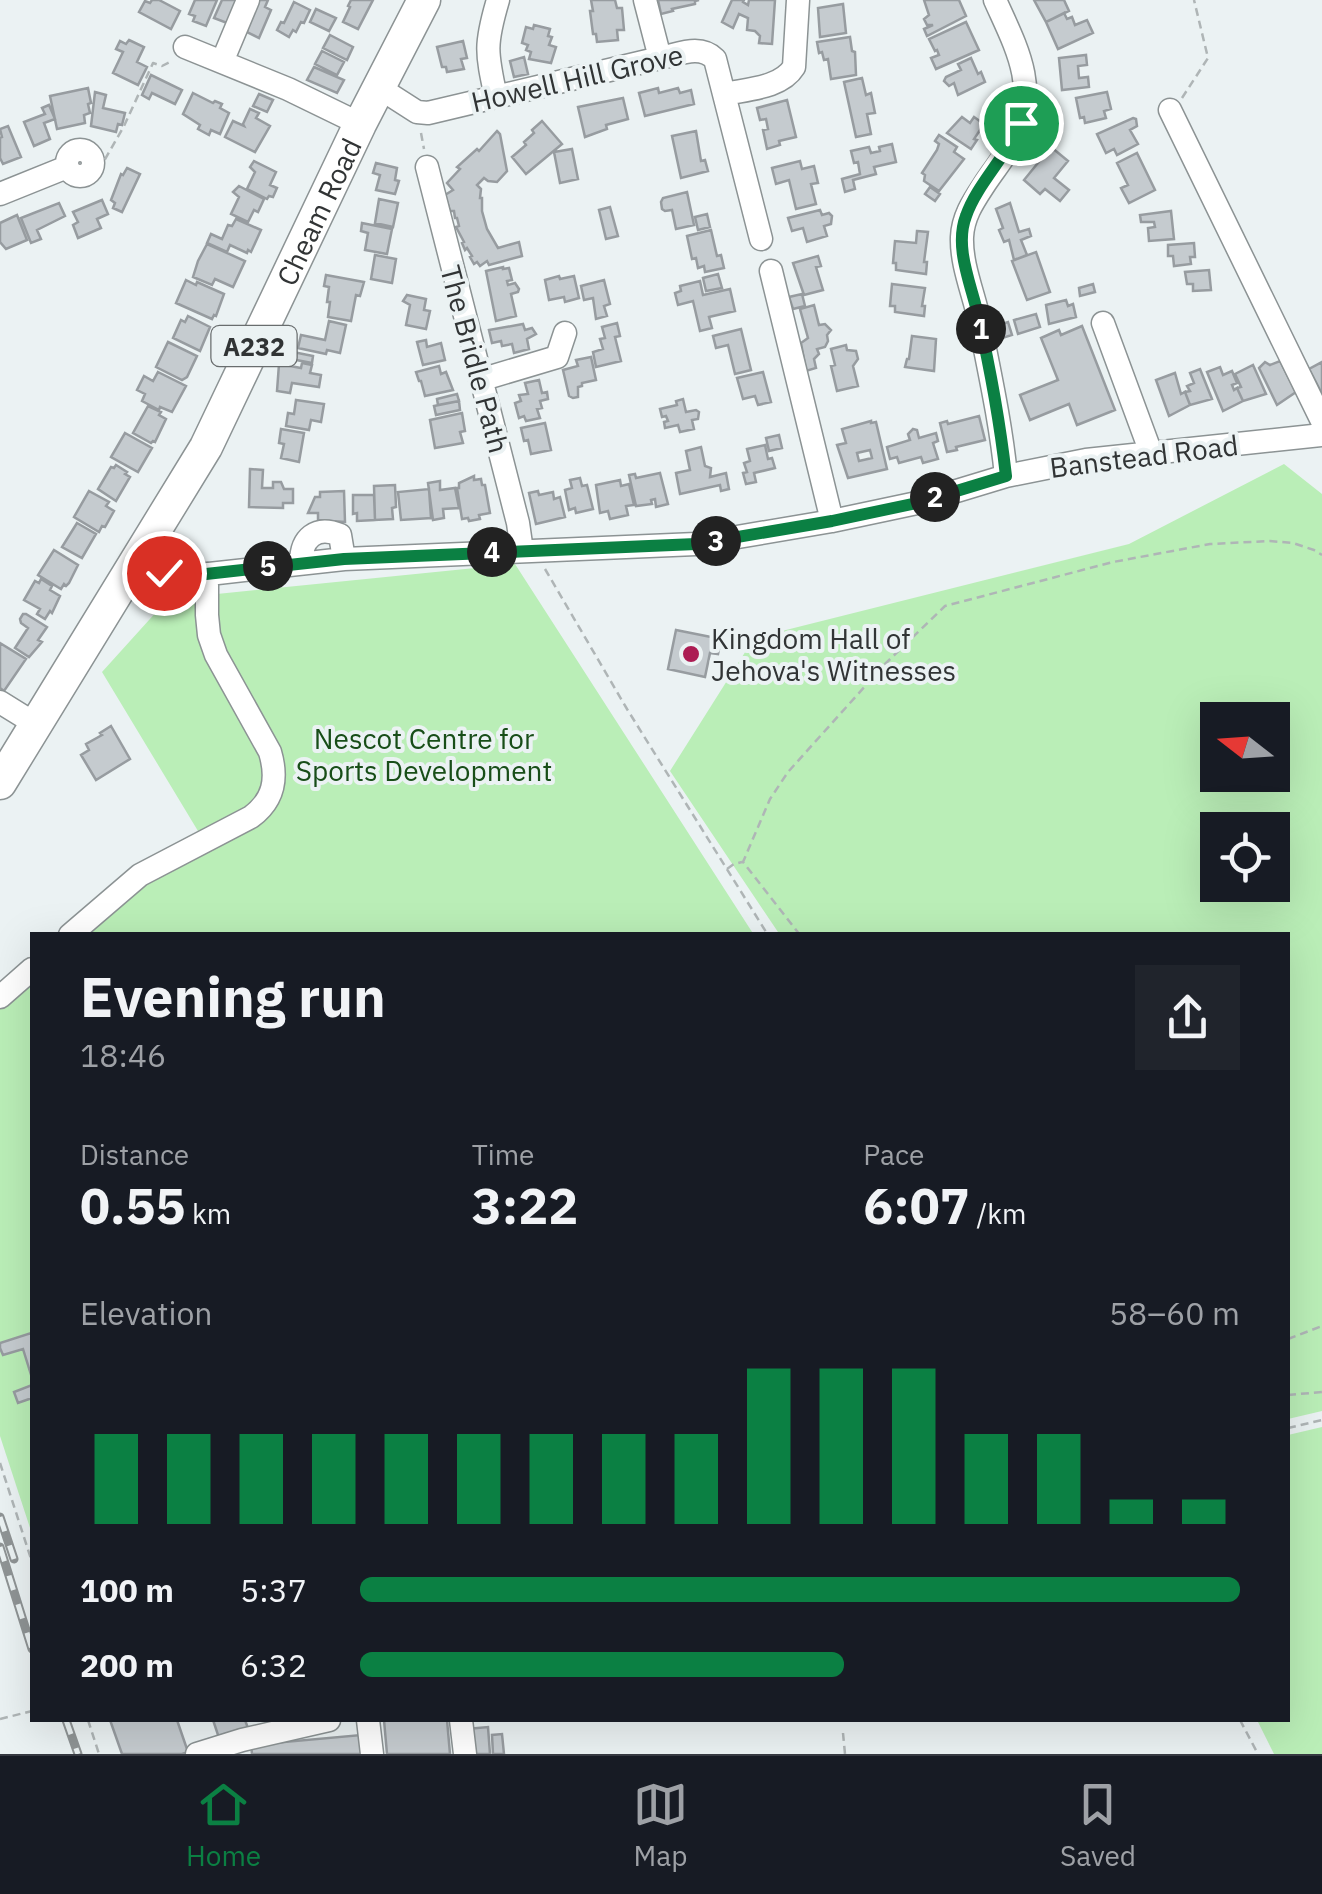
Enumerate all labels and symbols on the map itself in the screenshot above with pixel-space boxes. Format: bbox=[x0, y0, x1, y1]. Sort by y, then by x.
street label: Howell Hill Grove bbox=[467, 36, 687, 120]
pin bbox=[979, 81, 1064, 166]
street label: Cheam Road bbox=[267, 132, 369, 291]
street label: The Bridle Path bbox=[432, 261, 518, 457]
pin: 1 bbox=[956, 304, 1006, 354]
road number: A232 bbox=[212, 326, 296, 366]
street label: Banstead Road bbox=[1048, 426, 1240, 486]
pin: 2 bbox=[910, 472, 960, 522]
pin: 3 bbox=[691, 516, 741, 566]
pin: 4 bbox=[467, 527, 517, 577]
pin bbox=[122, 531, 207, 616]
pin: 5 bbox=[243, 541, 293, 591]
place label: Kingdom Hall of Jehova's Witnesses bbox=[711, 620, 956, 689]
marker: Kingdom Hall of Jehova's Witnesses bbox=[680, 643, 702, 665]
north arrow bbox=[1200, 702, 1290, 792]
park label: Nescot Centre for Sports Development bbox=[296, 720, 552, 789]

